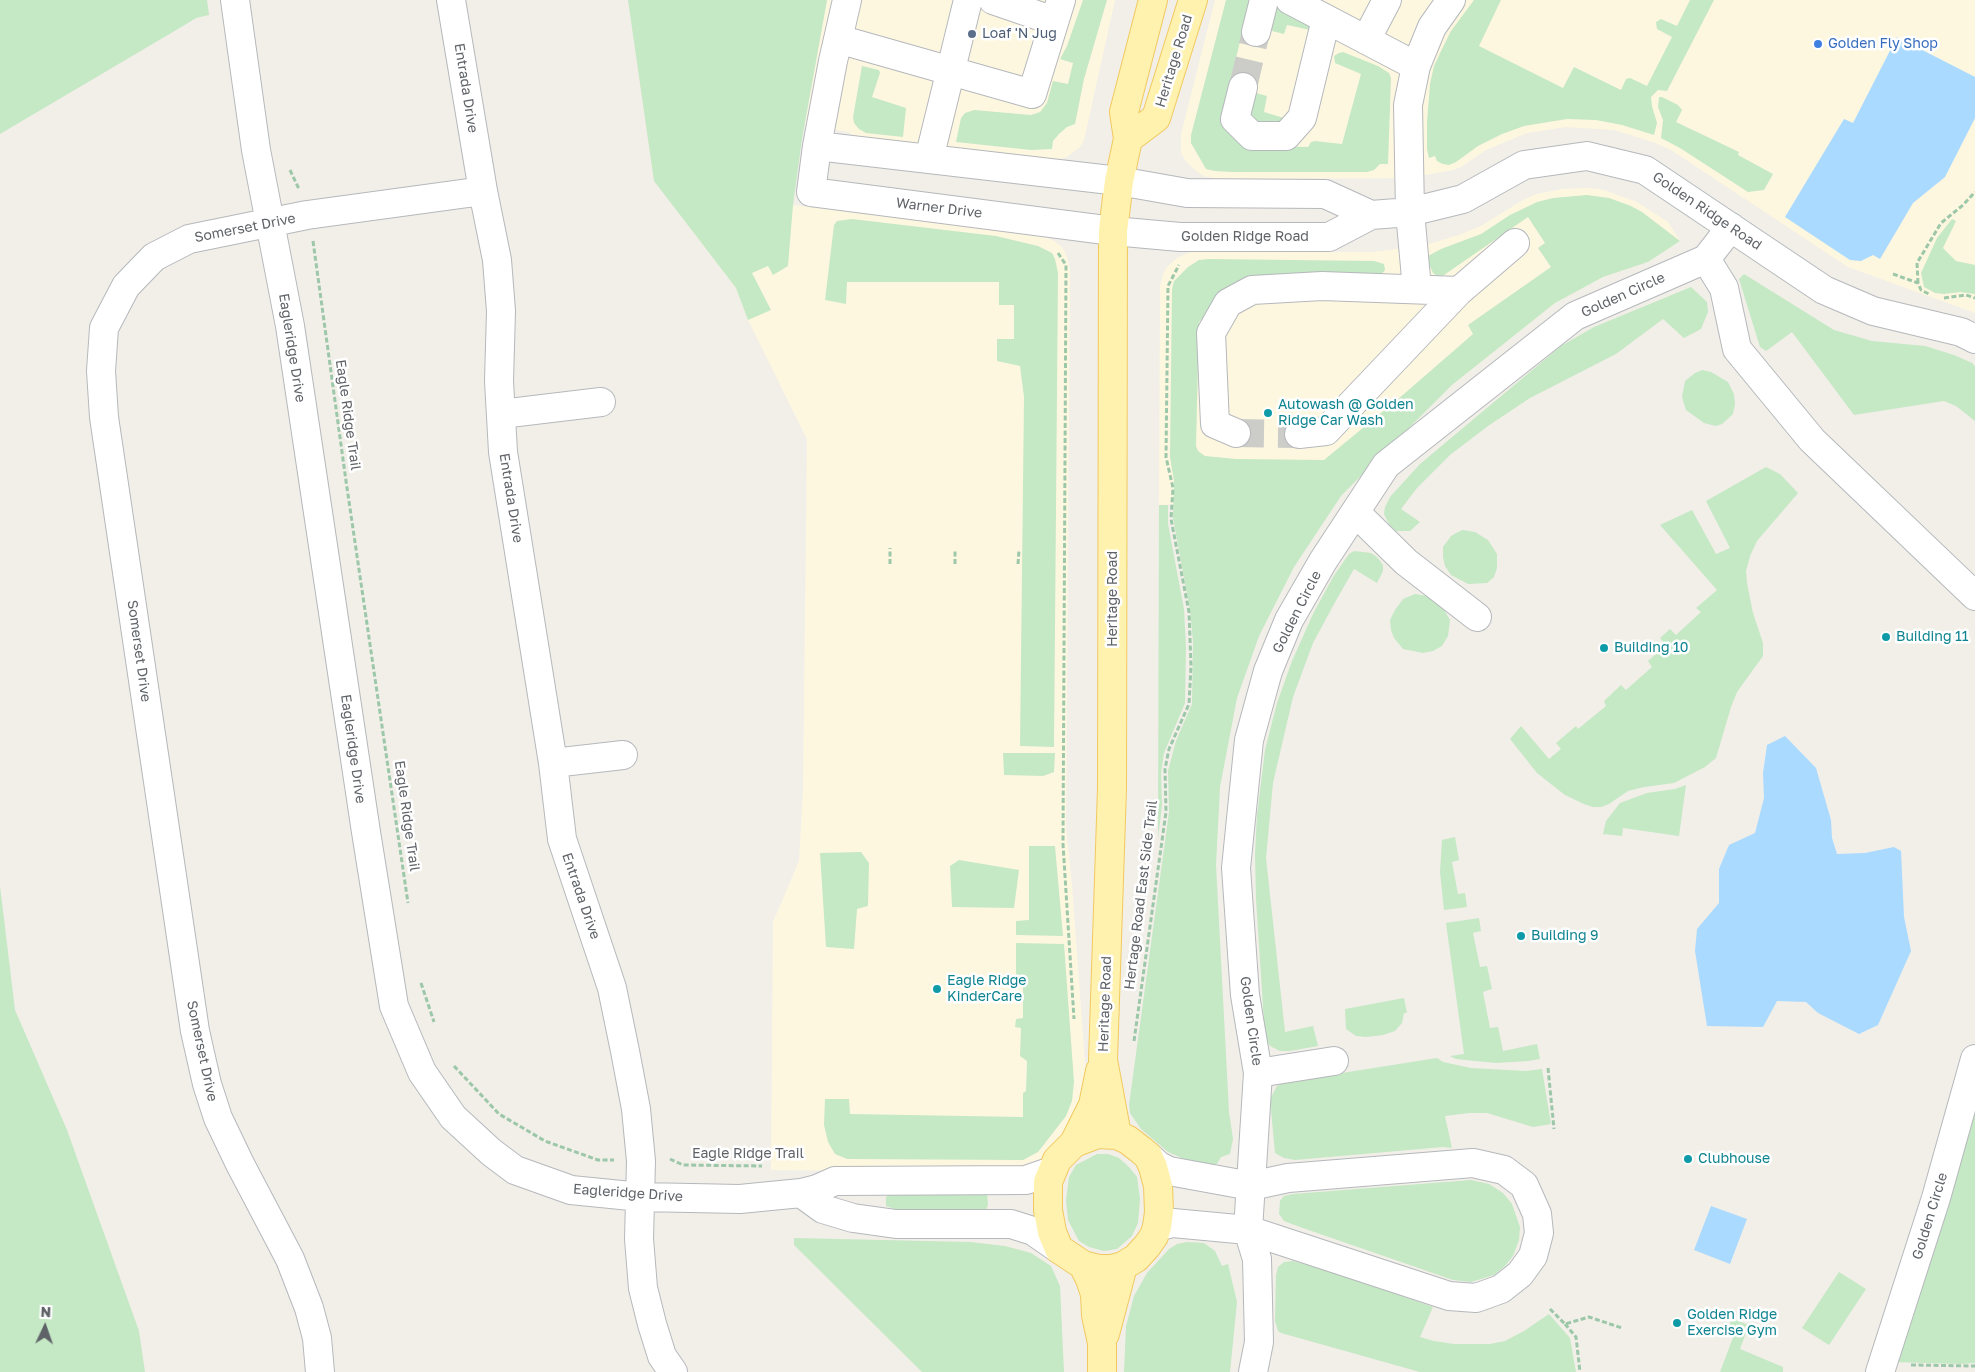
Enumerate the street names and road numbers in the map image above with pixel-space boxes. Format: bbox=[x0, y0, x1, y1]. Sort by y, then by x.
street label: Heritage Road bbox=[1152, 13, 1196, 109]
street label: Entrada Drive bbox=[451, 42, 481, 134]
street label: Golden Ridge Road bbox=[1649, 168, 1765, 254]
street label: Warner Drive bbox=[895, 194, 983, 222]
street label: Somerset Drive bbox=[193, 210, 297, 246]
street label: Golden Ridge Road bbox=[1181, 229, 1309, 245]
street label: Golden Circle bbox=[1578, 269, 1668, 321]
street label: Eagleridge Drive bbox=[275, 292, 309, 404]
street label: Eagle Ridge Trail bbox=[332, 358, 364, 472]
street label: Entrada Drive bbox=[496, 452, 526, 544]
street label: Heritage Road bbox=[1105, 551, 1121, 647]
street label: Golden Circle bbox=[1269, 568, 1325, 656]
street label: Somerset Drive bbox=[124, 599, 154, 703]
street label: Eagleridge Drive bbox=[337, 693, 369, 805]
street label: Eagle Ridge Trail bbox=[391, 759, 423, 873]
street label: Hertage Road East Side Trail bbox=[1121, 799, 1161, 991]
street label: Entrada Drive bbox=[558, 850, 604, 942]
street label: Heritage Road bbox=[1095, 956, 1115, 1052]
street label: Golden Circle bbox=[1236, 975, 1266, 1067]
street label: Somerset Drive bbox=[183, 999, 221, 1103]
street label: Eagle Ridge Trail bbox=[692, 1146, 804, 1162]
street label: Golden Circle bbox=[1909, 1170, 1951, 1262]
street label: Eagleridge Drive bbox=[572, 1181, 684, 1205]

